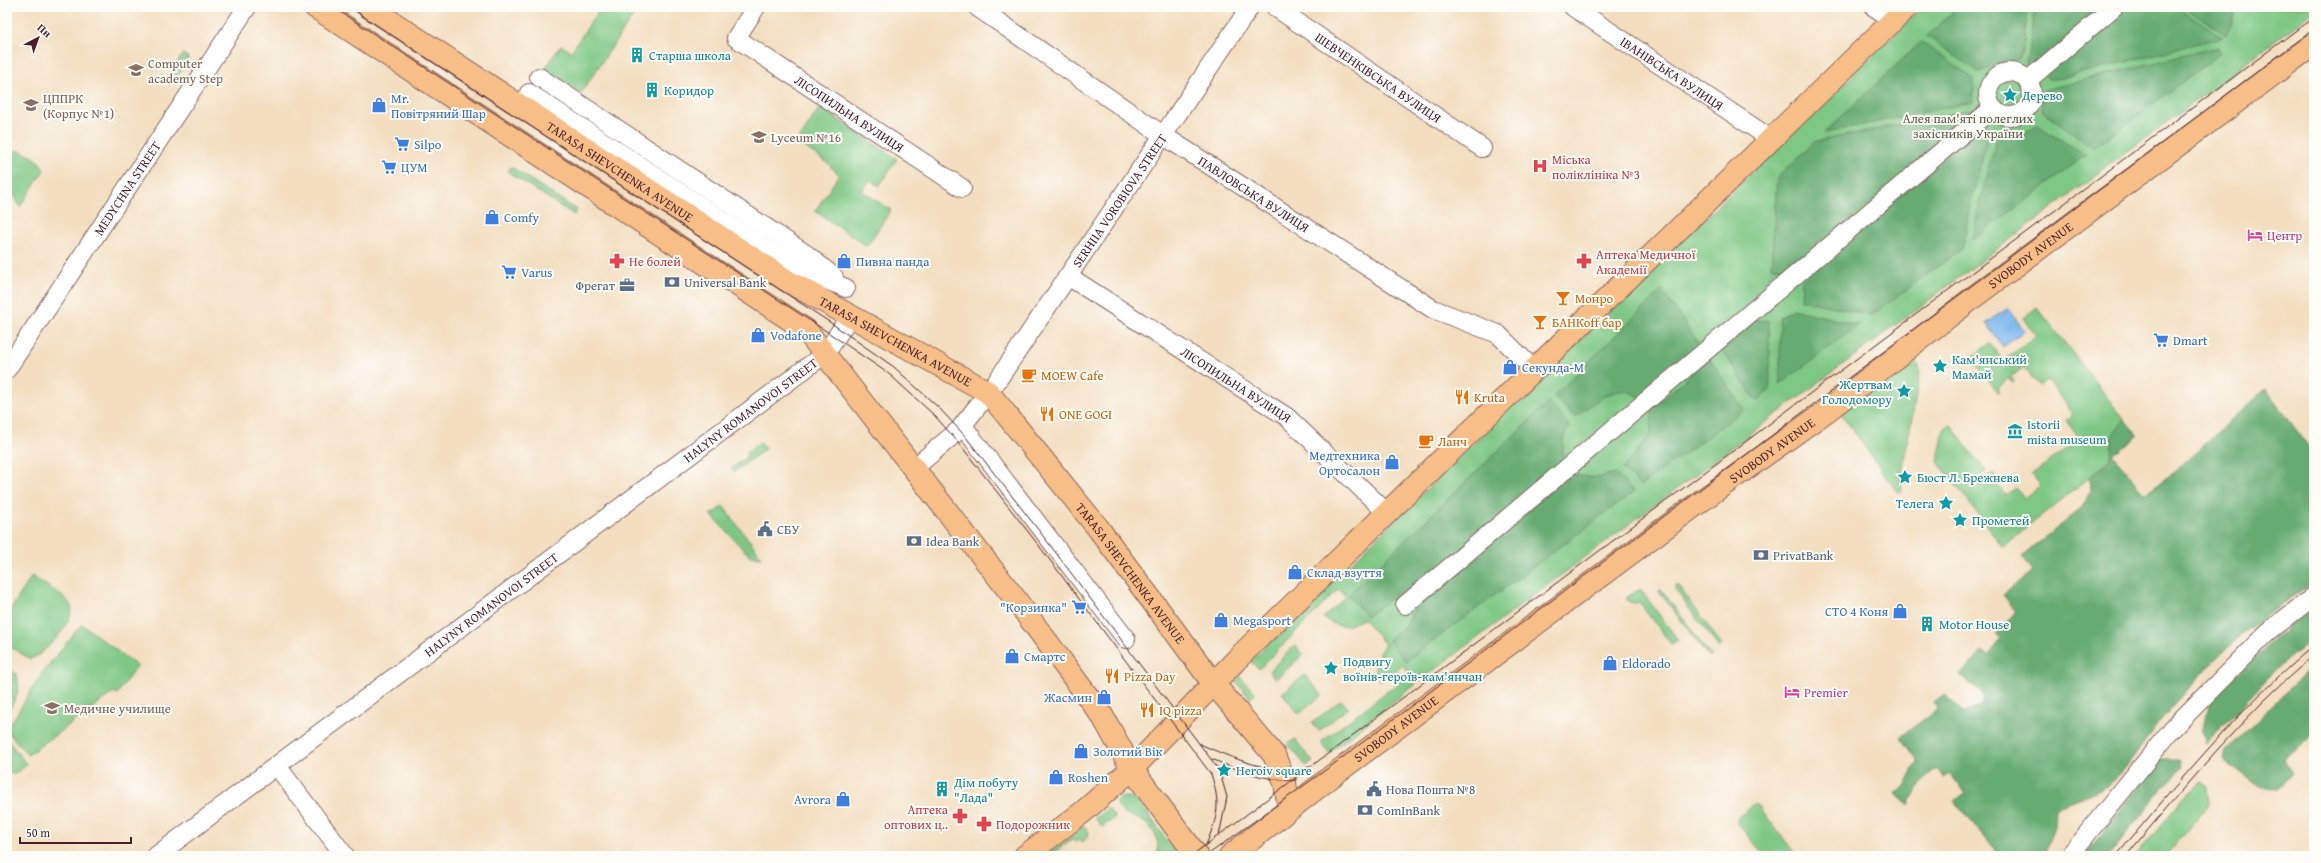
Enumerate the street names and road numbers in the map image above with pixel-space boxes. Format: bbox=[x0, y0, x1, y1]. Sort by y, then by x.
street label: ШЕВЧЕНКІВСЬКА ВУЛИЦЯ bbox=[1311, 28, 1445, 127]
street label: ІВАНІВСЬКА ВУЛИЦЯ bbox=[1617, 32, 1728, 115]
street label: ЛІСОПИЛЬНА ВУЛИЦЯ bbox=[791, 70, 908, 157]
street label: TARASA SHEVCHENKA AVENUE bbox=[543, 116, 697, 227]
street label: SERHIIA VOROBIOVA STREET bbox=[1067, 129, 1172, 271]
street label: MEDYCHNA STREET bbox=[89, 137, 165, 239]
street label: ПАВЛОВСЬКА ВУЛИЦЯ bbox=[1195, 151, 1313, 237]
street label: SVOBODY AVENUE bbox=[1984, 217, 2077, 293]
street label: TARASA SHEVCHENKA AVENUE bbox=[816, 291, 976, 391]
street label: ЛІСОПИЛЬНА ВУЛИЦЯ bbox=[1177, 342, 1295, 427]
street label: HALYNY ROMANOVOI STREET bbox=[679, 353, 822, 467]
street label: SVOBODY AVENUE bbox=[1725, 413, 1819, 487]
street label: TARASA SHEVCHENKA AVENUE bbox=[1072, 498, 1190, 648]
street label: HALYNY ROMANOVOI STREET bbox=[420, 547, 563, 661]
street label: SVOBODY AVENUE bbox=[1349, 690, 1442, 766]

